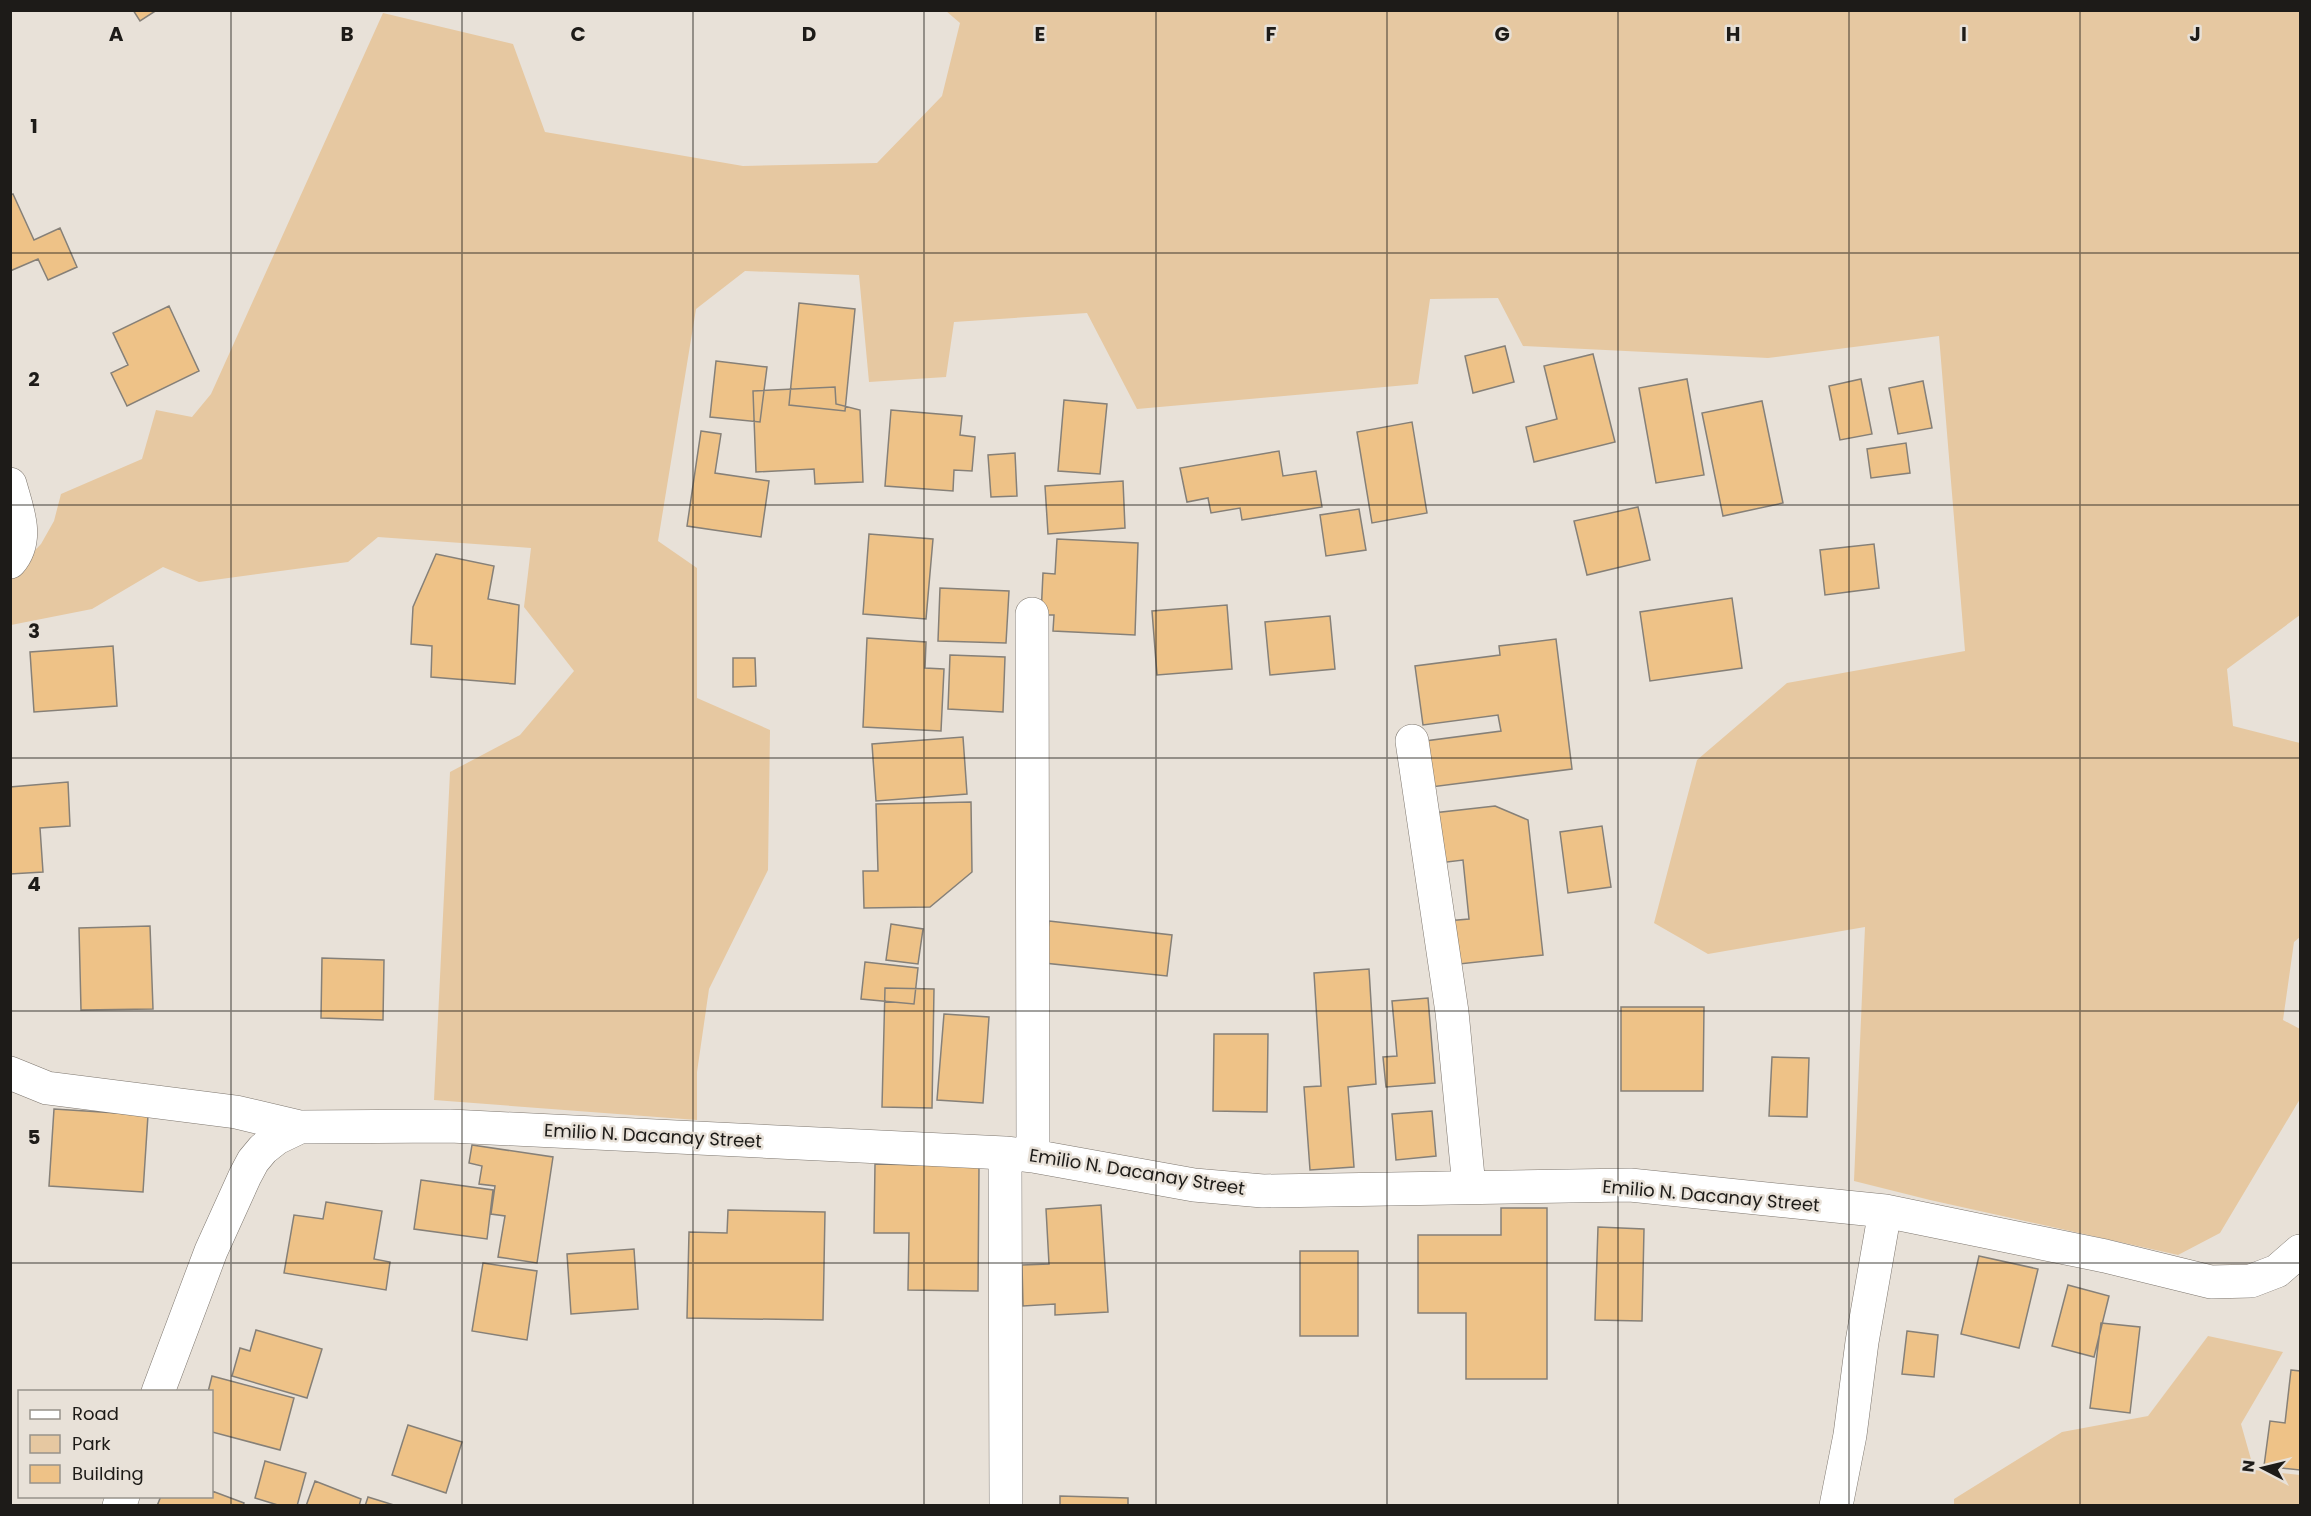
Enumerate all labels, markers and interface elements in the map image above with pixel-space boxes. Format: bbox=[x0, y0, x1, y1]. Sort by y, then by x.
text: A bbox=[109, 20, 124, 48]
text: B bbox=[340, 20, 354, 48]
text: C bbox=[570, 20, 586, 48]
text: D bbox=[802, 20, 816, 48]
text: E bbox=[1035, 20, 1045, 48]
text: F bbox=[1266, 20, 1277, 48]
text: G bbox=[1494, 20, 1510, 48]
text: H bbox=[1726, 20, 1740, 48]
text: I bbox=[1961, 20, 1967, 48]
text: J bbox=[2189, 20, 2201, 48]
text: 1 bbox=[30, 112, 38, 140]
text: 2 bbox=[28, 365, 40, 393]
text: 3 bbox=[28, 617, 40, 645]
text: 4 bbox=[27, 870, 41, 898]
street label: Emilio N. Dacanay Street bbox=[544, 1117, 763, 1154]
text: 5 bbox=[28, 1123, 41, 1151]
street label: Emilio N. Dacanay Street bbox=[1027, 1142, 1247, 1201]
street label: Emilio N. Dacanay Street bbox=[1601, 1174, 1821, 1217]
legend bbox=[18, 1390, 213, 1498]
text: Road bbox=[72, 1401, 119, 1426]
text: Park bbox=[72, 1431, 111, 1456]
north arrow bbox=[2233, 1438, 2293, 1498]
text: N bbox=[2236, 1459, 2261, 1474]
text: Building bbox=[72, 1461, 144, 1486]

